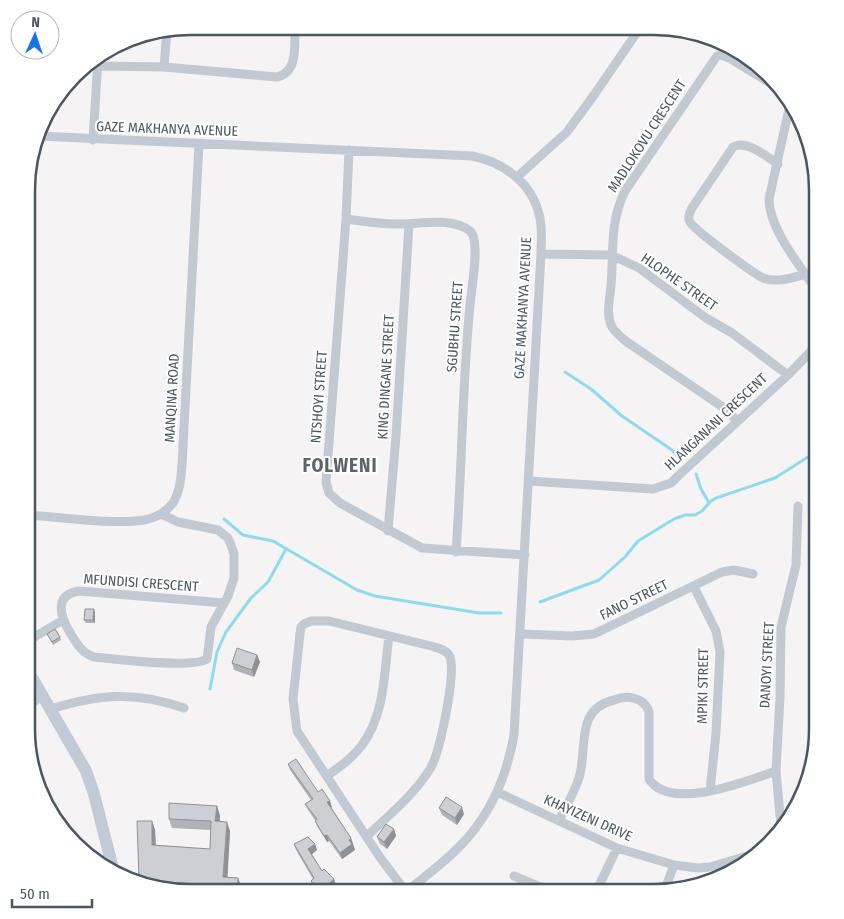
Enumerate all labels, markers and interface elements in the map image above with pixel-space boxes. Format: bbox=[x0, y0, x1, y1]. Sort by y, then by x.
north arrow bbox=[10, 10, 60, 60]
text: N bbox=[31, 14, 40, 31]
street label: MADLOKOVU CRESCENT bbox=[604, 76, 690, 196]
street label: GAZE MAKHANYA AVENUE bbox=[96, 118, 239, 140]
street label: GAZE MAKHANYA AVENUE bbox=[511, 236, 535, 379]
street label: HLOPHE STREET bbox=[638, 250, 721, 315]
street label: SGUBHU STREET bbox=[443, 280, 467, 373]
street label: KING DINGANE STREET bbox=[374, 313, 398, 440]
street label: NTSHOYI STREET bbox=[307, 350, 331, 444]
street label: MANQINA ROAD bbox=[161, 353, 183, 443]
street label: HLANGANANI CRESCENT bbox=[661, 370, 771, 474]
district label: FOLWENI bbox=[302, 454, 378, 477]
street label: MFUNDISI CRESCENT bbox=[83, 570, 200, 596]
street label: FANO STREET bbox=[597, 576, 671, 624]
street label: DANOYI STREET bbox=[756, 621, 778, 709]
street label: MPIKI STREET bbox=[694, 648, 712, 724]
street label: KHAYIZENI DRIVE bbox=[541, 791, 635, 845]
scale bar bbox=[12, 876, 92, 908]
text: 50 m bbox=[20, 885, 50, 903]

